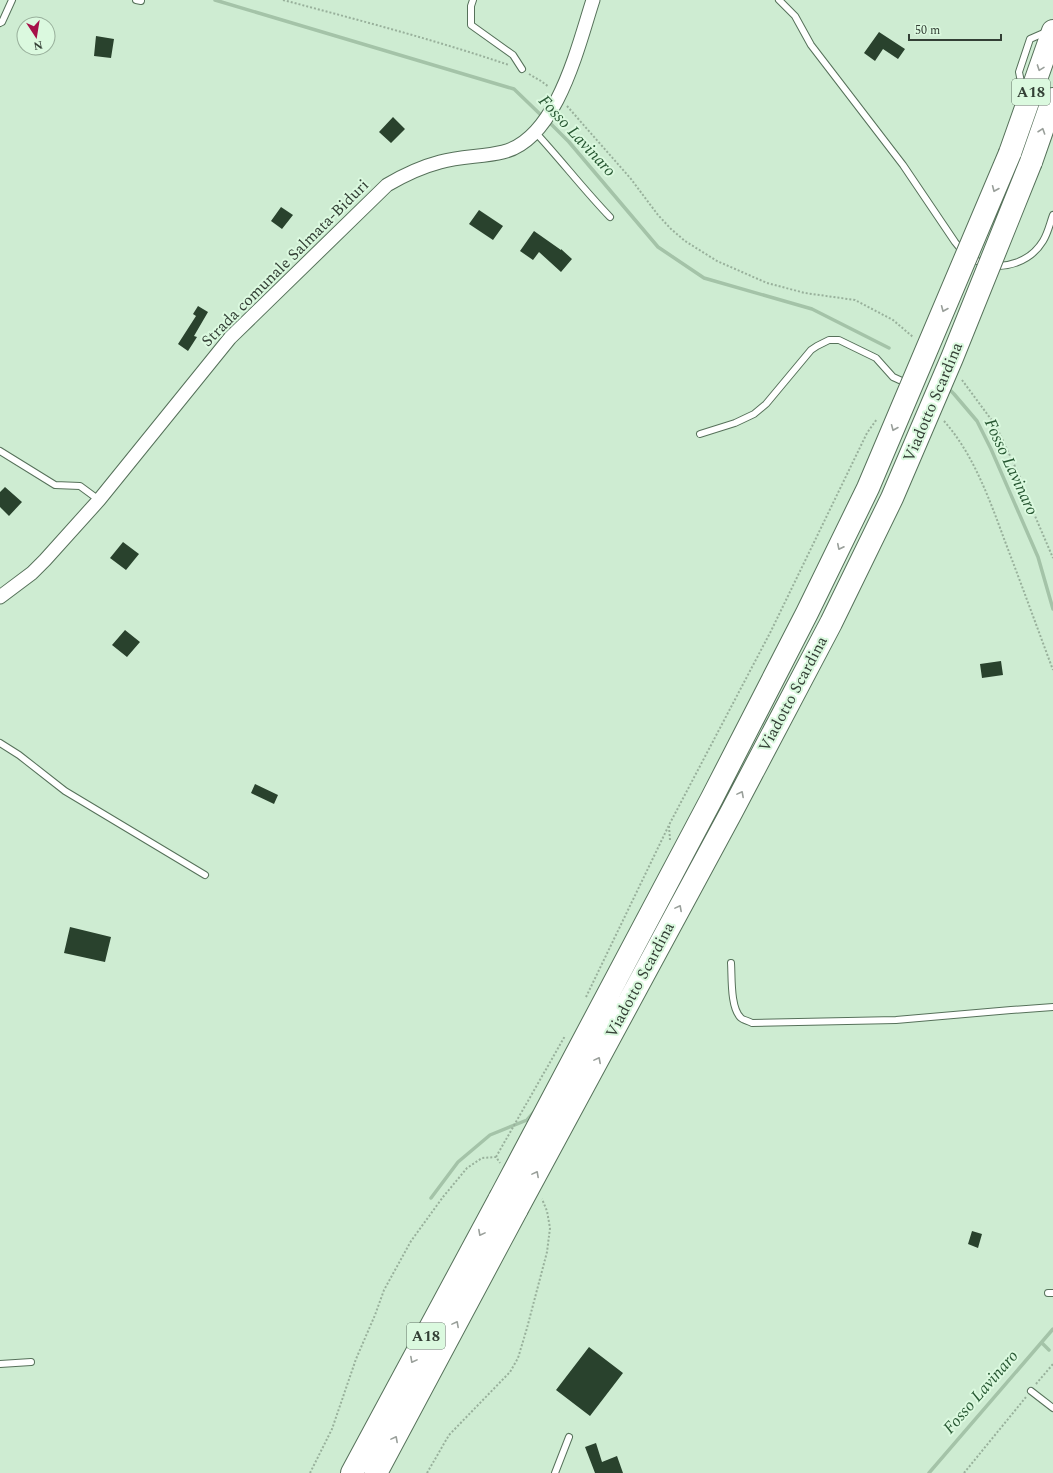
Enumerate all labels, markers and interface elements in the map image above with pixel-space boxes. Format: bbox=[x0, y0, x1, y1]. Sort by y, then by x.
north arrow bbox=[16, 16, 56, 56]
scale bar bbox=[909, 16, 1001, 42]
text: 50 m bbox=[915, 21, 940, 40]
text: N bbox=[32, 36, 44, 55]
one-way arrow bbox=[1036, 64, 1045, 71]
road number: A18 bbox=[1012, 79, 1050, 105]
water label: Fosso Lavinaro bbox=[532, 89, 622, 183]
one-way arrow bbox=[1037, 127, 1046, 134]
street label: Strada comunale Salmata-Biduri bbox=[196, 174, 374, 352]
one-way arrow bbox=[991, 185, 999, 192]
one-way arrow bbox=[941, 304, 949, 312]
street label: Viadotto Scardina bbox=[897, 338, 969, 466]
water label: Fosso Lavinaro bbox=[977, 414, 1045, 520]
one-way arrow bbox=[890, 425, 898, 432]
one-way arrow bbox=[837, 542, 845, 550]
street label: Viadotto Scardina bbox=[752, 632, 834, 756]
one-way arrow bbox=[736, 791, 743, 798]
one-way arrow bbox=[674, 905, 682, 912]
street label: Viadotto Scardina bbox=[599, 918, 681, 1042]
one-way arrow bbox=[593, 1057, 600, 1064]
one-way arrow bbox=[531, 1171, 539, 1178]
one-way arrow bbox=[478, 1229, 486, 1236]
one-way arrow bbox=[451, 1321, 459, 1328]
road number: A18 bbox=[407, 1323, 445, 1349]
water label: Fosso Lavinaro bbox=[937, 1344, 1025, 1440]
one-way arrow bbox=[410, 1355, 418, 1363]
one-way arrow bbox=[390, 1435, 397, 1443]

